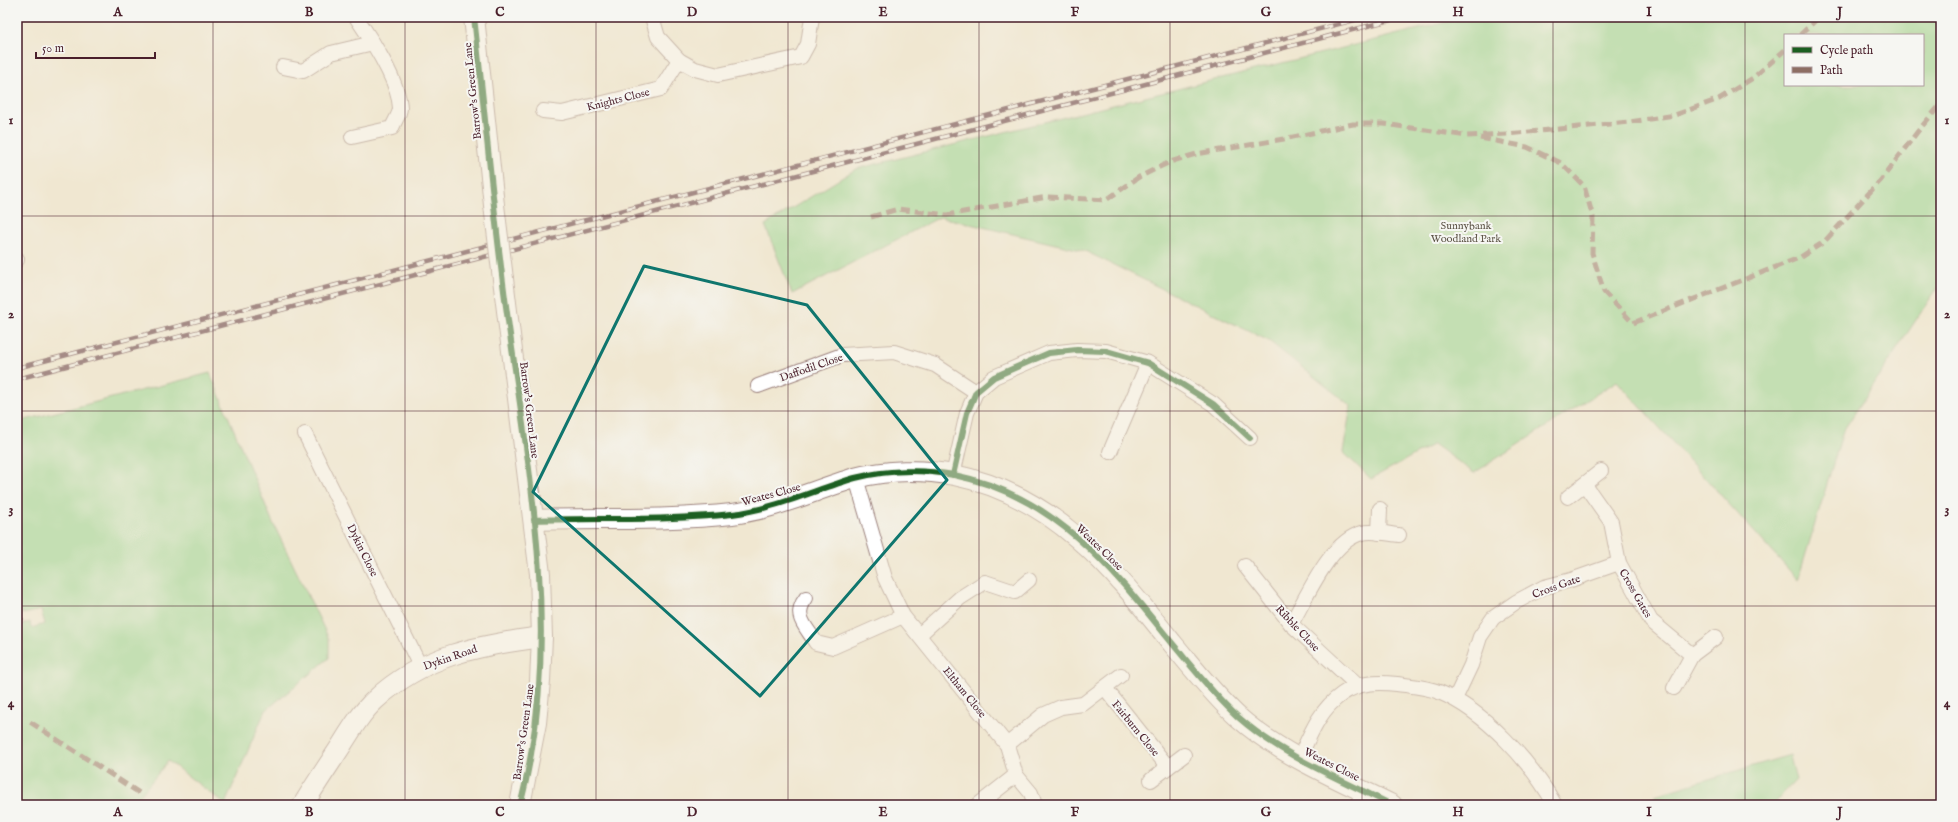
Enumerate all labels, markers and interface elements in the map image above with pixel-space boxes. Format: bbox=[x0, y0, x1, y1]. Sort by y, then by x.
text: A bbox=[113, 4, 124, 21]
text: B bbox=[305, 4, 314, 21]
text: C bbox=[495, 4, 505, 21]
text: D bbox=[687, 4, 698, 21]
text: E bbox=[878, 4, 888, 21]
text: F bbox=[1071, 4, 1080, 21]
text: G bbox=[1261, 4, 1272, 21]
text: H bbox=[1452, 4, 1464, 21]
text: I bbox=[1646, 4, 1652, 21]
text: J bbox=[1835, 4, 1843, 21]
scale bar bbox=[36, 34, 155, 60]
legend bbox=[1784, 34, 1924, 86]
text: 50 m bbox=[42, 41, 64, 56]
street label: Barrow's Green Lane bbox=[461, 42, 485, 140]
text: Cycle path bbox=[1820, 43, 1874, 59]
text: Path bbox=[1820, 63, 1843, 78]
street label: Knights Close bbox=[585, 85, 651, 115]
text: 1 bbox=[9, 112, 14, 129]
text: 1 bbox=[1945, 112, 1950, 129]
park label: Sunnybank Woodland Park bbox=[1431, 219, 1501, 246]
text: 2 bbox=[8, 306, 14, 323]
text: 2 bbox=[1944, 306, 1950, 323]
street label: Daffodil Close bbox=[778, 351, 845, 385]
street label: Barrow's Green Lane bbox=[516, 361, 542, 459]
street label: Weates Close bbox=[740, 480, 802, 510]
text: 3 bbox=[9, 501, 14, 518]
text: 3 bbox=[1945, 501, 1950, 518]
street label: Dykin Close bbox=[343, 522, 381, 579]
street label: Weates Close bbox=[1073, 522, 1126, 574]
street label: Cross Gates bbox=[1616, 567, 1655, 621]
street label: Cross Gate bbox=[1530, 572, 1582, 602]
street label: Ribble Close bbox=[1272, 602, 1323, 655]
street label: Dykin Road bbox=[422, 642, 479, 674]
street label: Eltham Close bbox=[939, 664, 989, 721]
street label: Barrow's Green Lane bbox=[510, 683, 538, 781]
text: 4 bbox=[8, 695, 15, 712]
text: 4 bbox=[1944, 695, 1951, 712]
street label: Fairburn Close bbox=[1108, 698, 1162, 759]
street label: Weates Close bbox=[1301, 745, 1362, 785]
text: A bbox=[113, 804, 124, 821]
text: B bbox=[305, 804, 314, 821]
text: C bbox=[495, 804, 505, 821]
text: D bbox=[687, 804, 698, 821]
text: E bbox=[878, 804, 888, 821]
text: F bbox=[1071, 804, 1080, 821]
text: G bbox=[1261, 804, 1272, 821]
text: H bbox=[1452, 804, 1464, 821]
text: I bbox=[1646, 804, 1652, 821]
text: J bbox=[1835, 804, 1843, 821]

